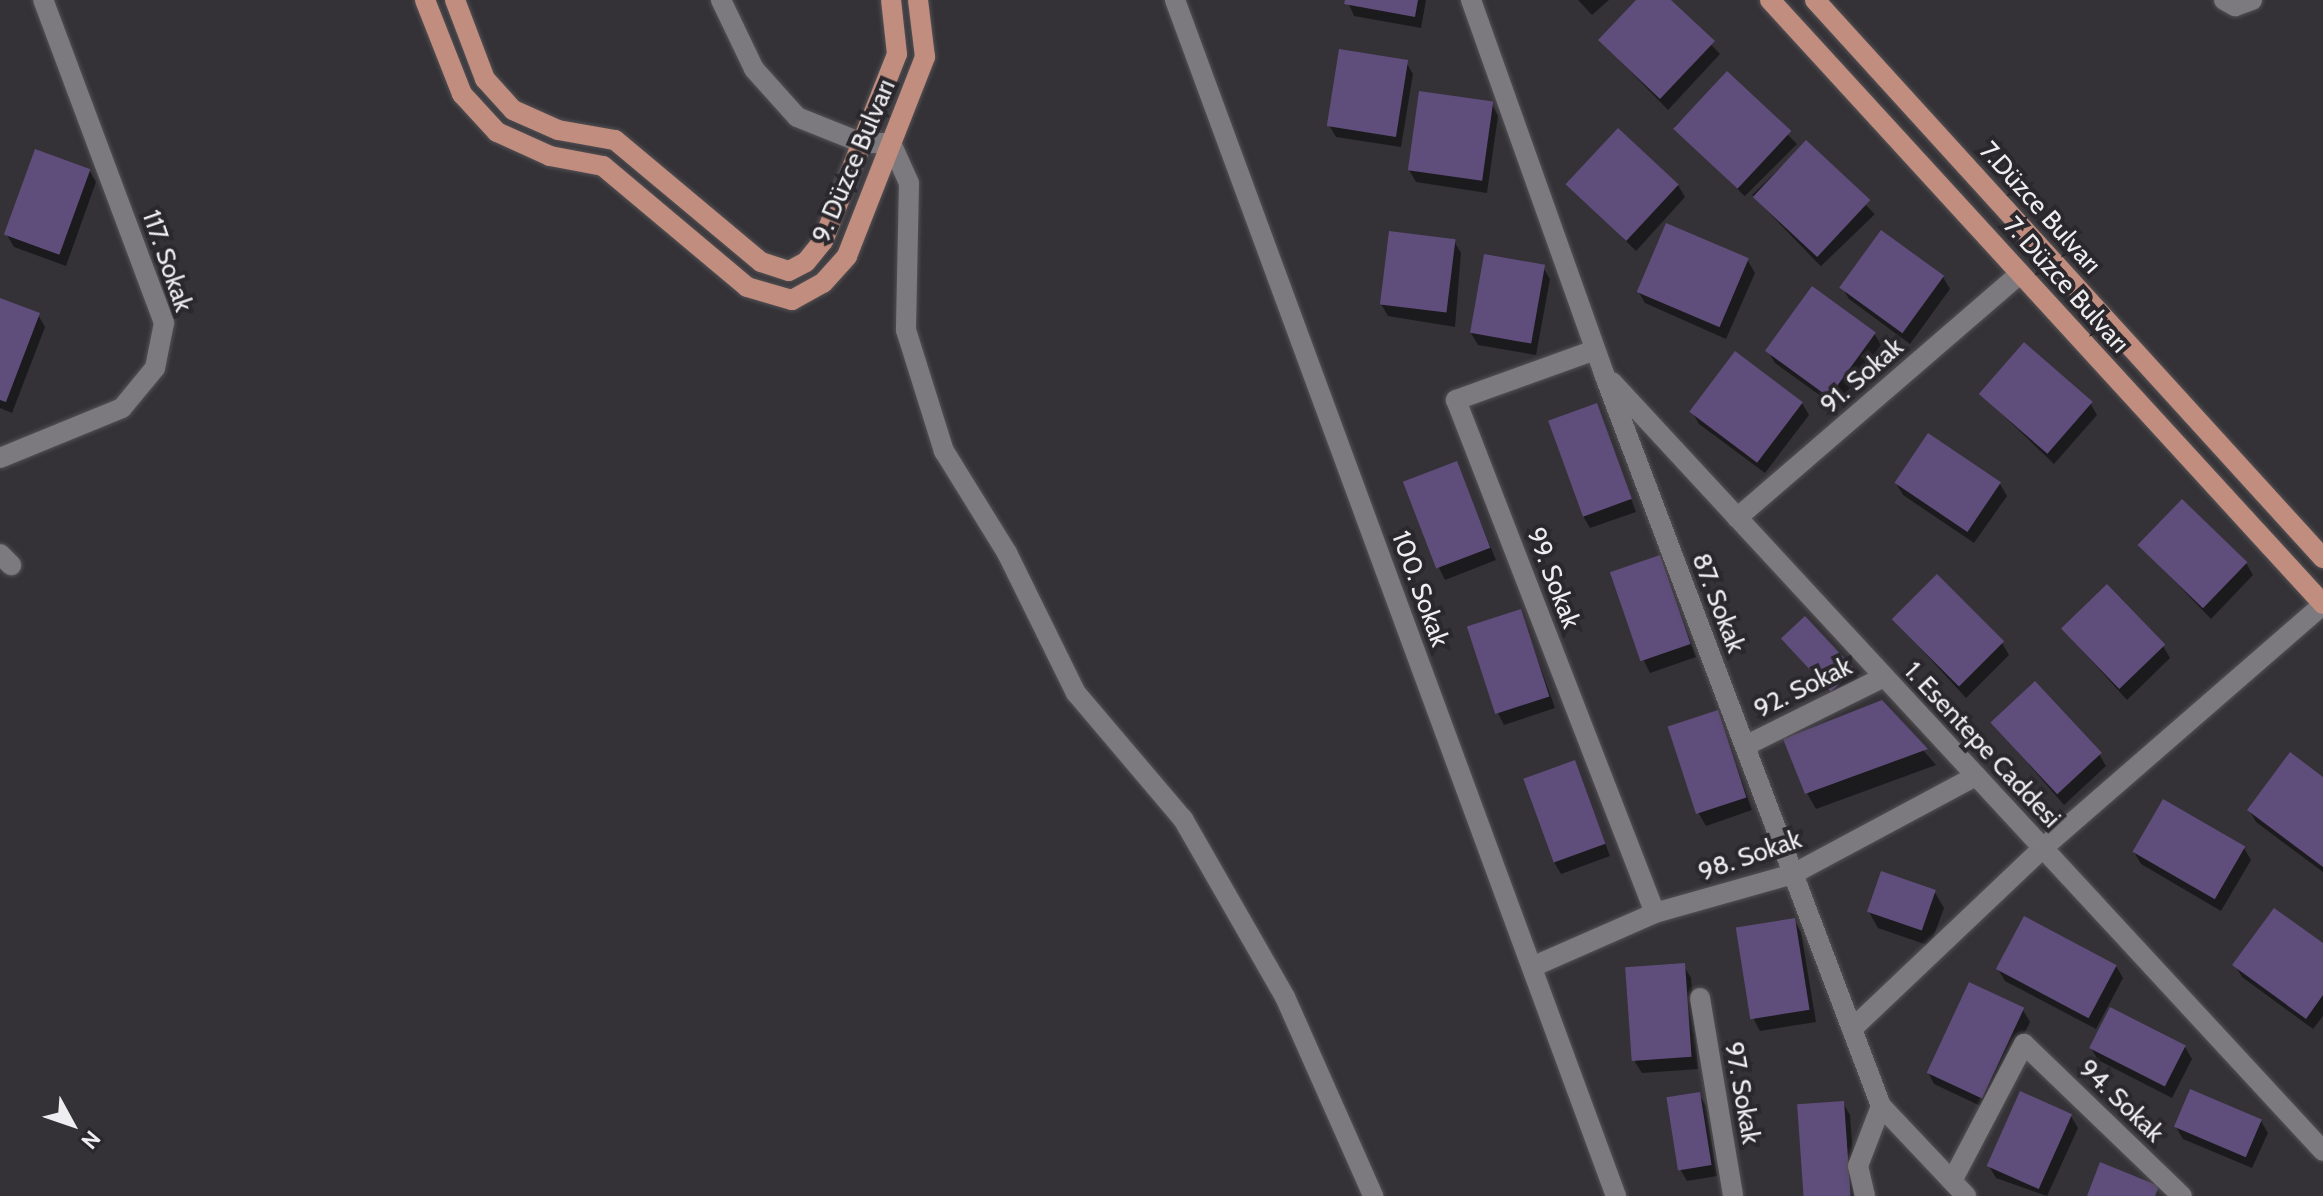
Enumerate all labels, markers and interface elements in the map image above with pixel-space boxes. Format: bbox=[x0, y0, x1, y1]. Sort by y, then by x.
street label: 9. Düzce Bulvarı bbox=[806, 75, 902, 247]
street label: 7.Düzce Bulvarı bbox=[1973, 136, 2107, 280]
street label: 117. Sokak bbox=[135, 206, 199, 316]
street label: 7. Düzce Bulvarı bbox=[1997, 211, 2135, 359]
street label: 91. Sokak bbox=[1814, 332, 1910, 420]
street label: 99. Sokak bbox=[1520, 523, 1586, 633]
street label: 100. Sokak bbox=[1385, 527, 1455, 651]
street label: 87. Sokak bbox=[1685, 549, 1751, 657]
street label: 92. Sokak bbox=[1749, 651, 1857, 725]
street label: 1. Esentepe Caddesi bbox=[1897, 656, 2067, 834]
street label: 98. Sokak bbox=[1694, 824, 1806, 888]
street label: 97. Sokak bbox=[1718, 1039, 1766, 1147]
street label: 94. Sokak bbox=[2072, 1053, 2170, 1149]
north arrow bbox=[32, 1084, 112, 1164]
text: N bbox=[75, 1125, 106, 1154]

